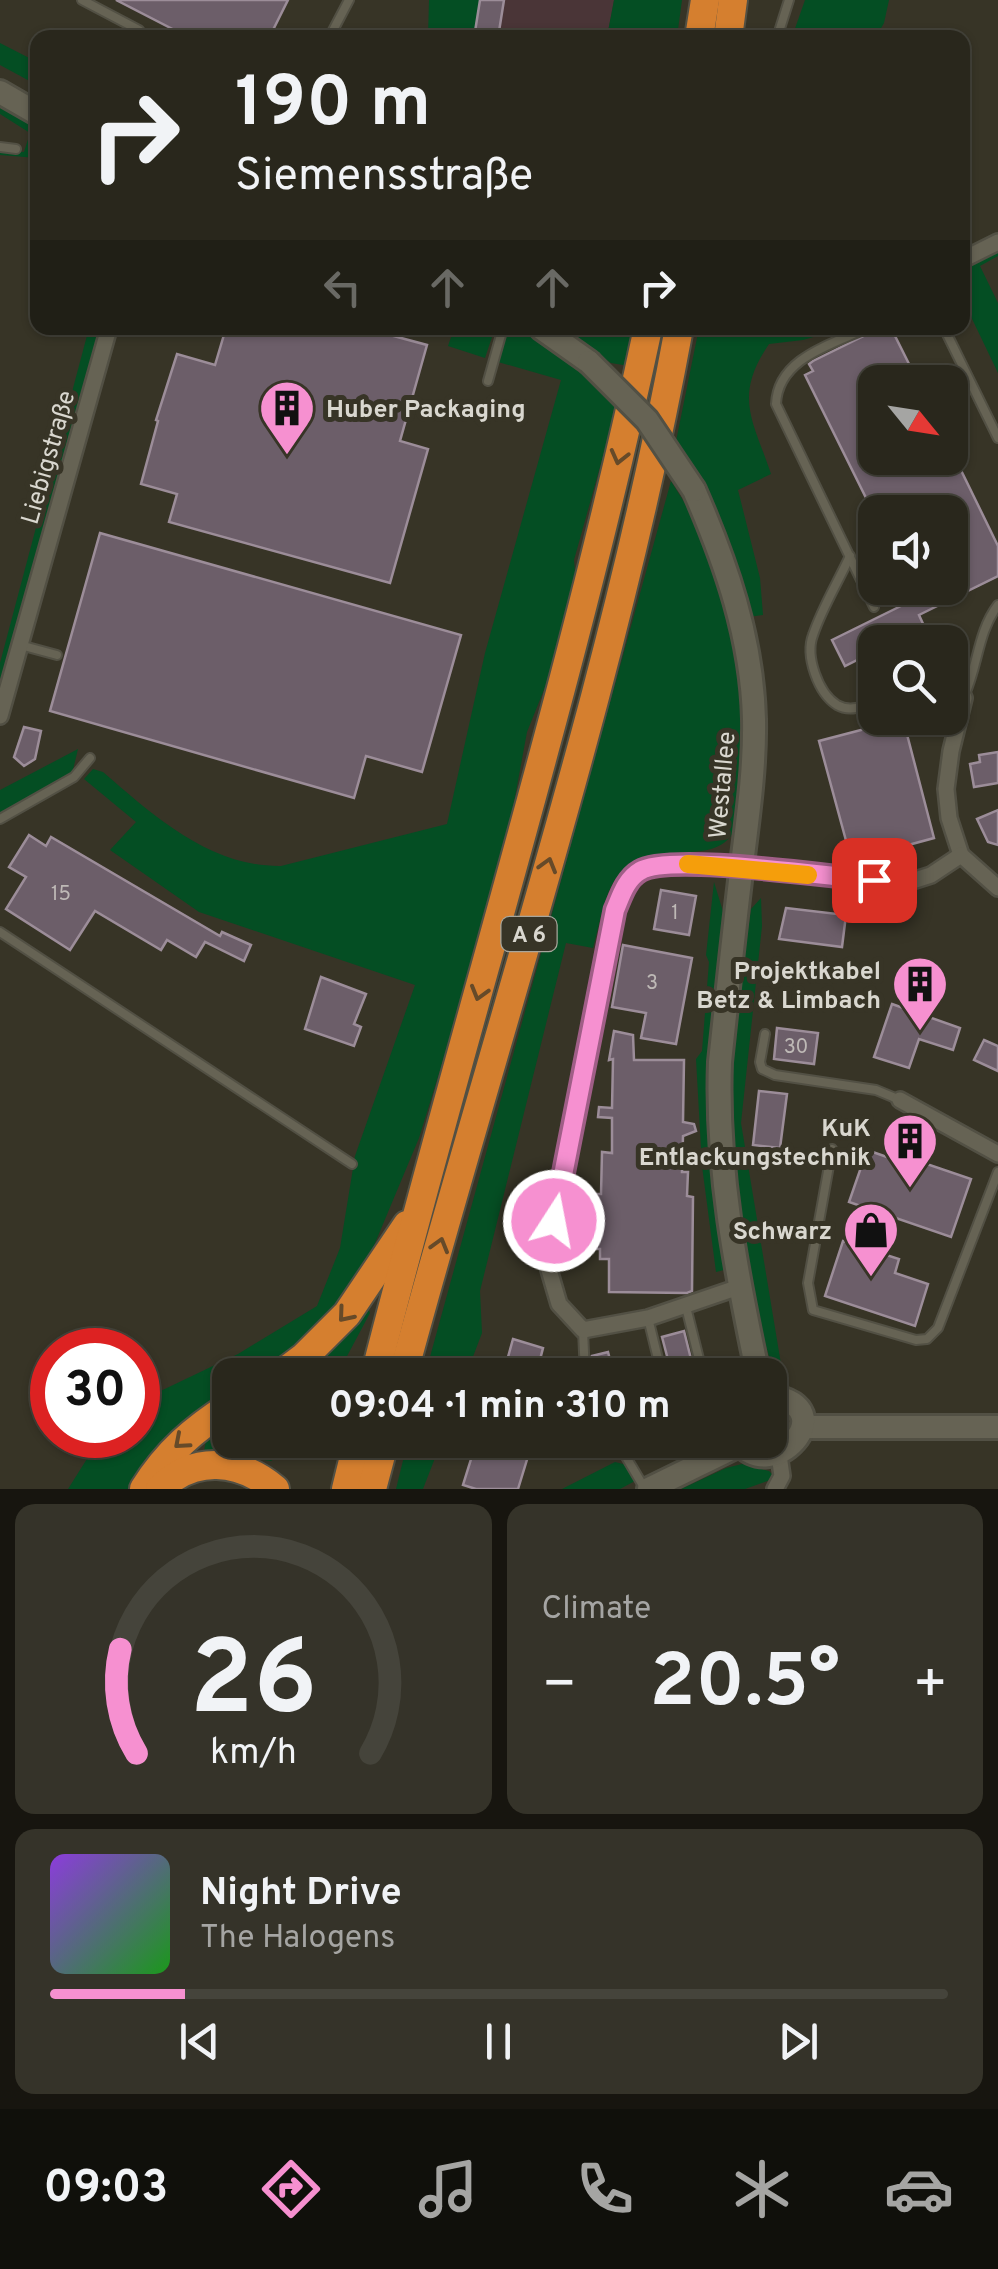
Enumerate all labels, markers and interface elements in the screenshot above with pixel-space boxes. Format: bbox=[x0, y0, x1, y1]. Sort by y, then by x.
text: 190 m bbox=[235, 62, 431, 151]
icon: right bbox=[70, 70, 200, 200]
text: Siemensstraße bbox=[235, 149, 533, 206]
icon: left bbox=[315, 260, 370, 315]
icon: ahead bbox=[420, 260, 475, 315]
icon: ahead bbox=[525, 260, 580, 315]
icon: right bbox=[630, 260, 685, 315]
north arrow bbox=[858, 365, 968, 475]
map controls bbox=[858, 365, 968, 735]
building icon: Huber Packaging bbox=[257, 378, 317, 457]
street label: Liebigstraße bbox=[16, 387, 84, 528]
place label: Huber Packaging bbox=[326, 395, 526, 427]
one-way arrow bbox=[610, 448, 631, 465]
button: sound bbox=[858, 495, 968, 605]
button: search bbox=[858, 625, 968, 735]
street label: Westallee bbox=[703, 730, 745, 840]
pin bbox=[832, 838, 917, 923]
icon: arrive bbox=[847, 853, 902, 908]
one-way arrow bbox=[536, 857, 557, 875]
house number: 15 bbox=[51, 882, 71, 908]
house number: 1 bbox=[671, 901, 679, 927]
road number: A 6 bbox=[502, 917, 556, 951]
building icon: Projektkabel Betz & Limbach bbox=[890, 954, 950, 1033]
place label: Projektkabel Betz & Limbach bbox=[696, 957, 881, 1018]
house number: 3 bbox=[646, 971, 658, 997]
one-way arrow bbox=[470, 984, 491, 1001]
house number: 30 bbox=[784, 1035, 808, 1061]
building icon: KuK Entlackungstechnik bbox=[880, 1111, 940, 1190]
place label: KuK Entlackungstechnik bbox=[639, 1114, 871, 1175]
position arrow bbox=[502, 1169, 606, 1273]
shop icon: Schwarz bbox=[841, 1200, 901, 1279]
place label: Schwarz bbox=[733, 1217, 832, 1249]
one-way arrow bbox=[428, 1238, 449, 1255]
one-way arrow bbox=[339, 1303, 357, 1321]
speed limit sign: 30 bbox=[30, 1328, 160, 1458]
text: 09:04 · 1 min · 310 m bbox=[329, 1383, 670, 1432]
one-way arrow bbox=[174, 1430, 193, 1448]
text: Climate bbox=[542, 1590, 651, 1630]
text: 26 bbox=[189, 1619, 317, 1751]
text: 20.5° bbox=[650, 1638, 840, 1733]
text: − bbox=[542, 1652, 577, 1722]
text: + bbox=[913, 1652, 948, 1722]
text: km/h bbox=[210, 1731, 297, 1777]
text: Night Drive bbox=[200, 1870, 402, 1919]
text: The Halogens bbox=[200, 1919, 395, 1959]
icon: previous bbox=[172, 2014, 227, 2069]
icon: pause bbox=[471, 2014, 526, 2069]
icon: next bbox=[771, 2014, 826, 2069]
icon: directions bbox=[256, 2154, 326, 2224]
icon: music bbox=[413, 2154, 483, 2224]
icon: phone bbox=[570, 2154, 640, 2224]
icon: climate bbox=[727, 2154, 797, 2224]
icon: car bbox=[884, 2154, 954, 2224]
text: 09:03 bbox=[44, 2161, 168, 2218]

